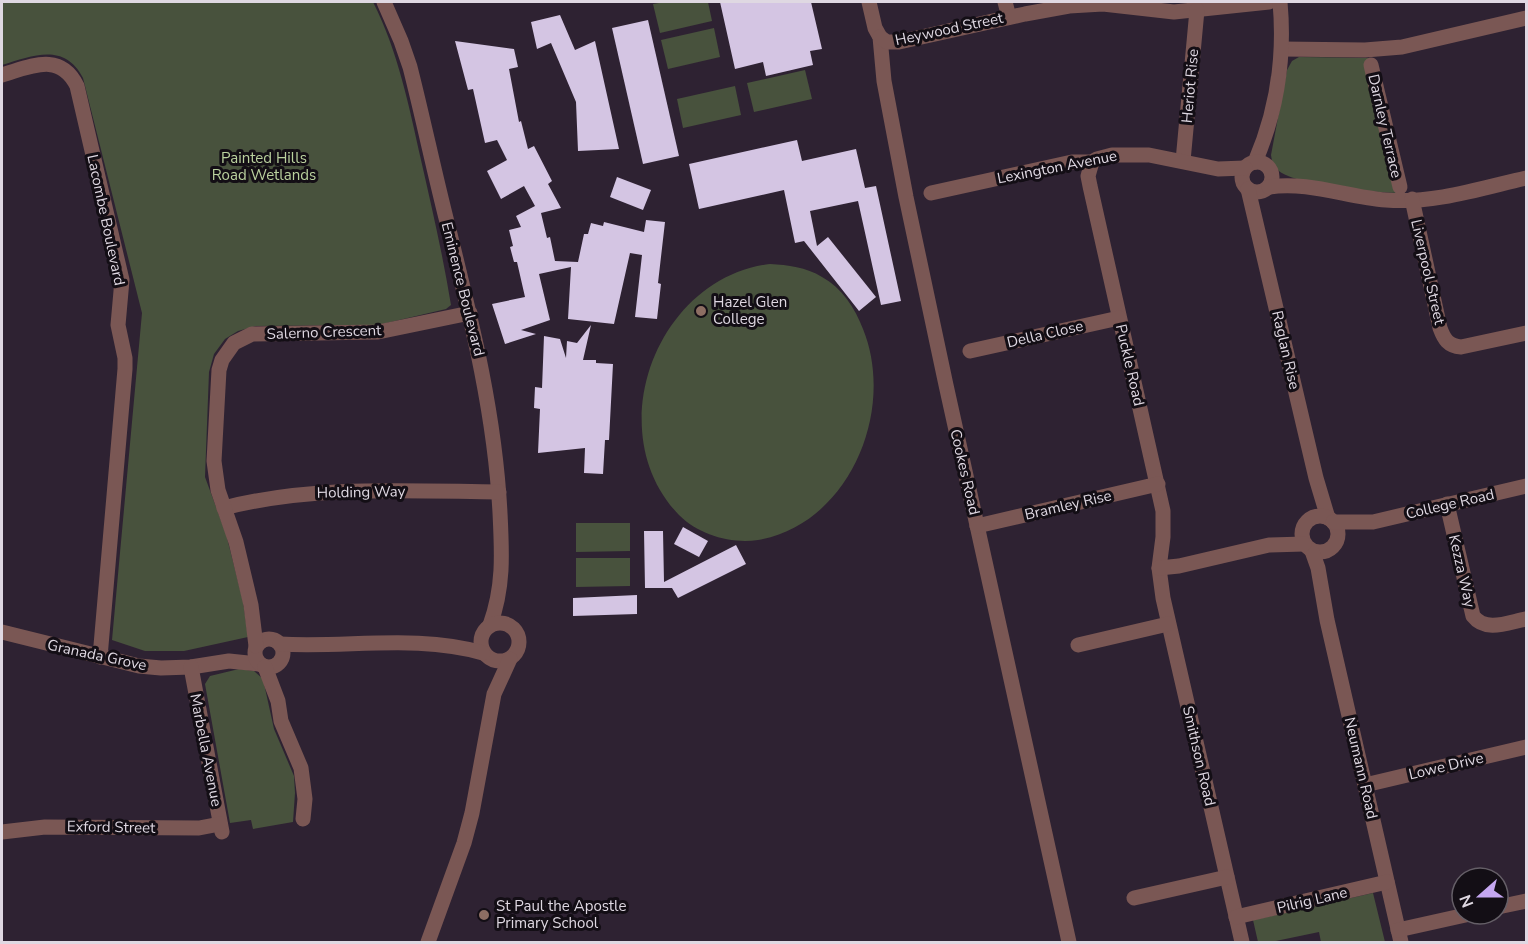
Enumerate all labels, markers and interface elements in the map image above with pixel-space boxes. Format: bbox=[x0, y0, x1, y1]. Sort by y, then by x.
street label: Heywood Street bbox=[893, 8, 1006, 50]
street label: Heriot Rise bbox=[1177, 48, 1203, 124]
street label: Darnley Terrace bbox=[1363, 72, 1407, 180]
street label: Lexington Avenue bbox=[995, 146, 1119, 188]
park label: Painted Hills Road Wetlands bbox=[212, 148, 316, 185]
street label: Lacombe Boulevard bbox=[82, 153, 130, 287]
street label: Liverpool Street bbox=[1406, 217, 1450, 327]
street label: Eminence Boulevard bbox=[437, 220, 489, 358]
place label: Hazel Glen College bbox=[713, 292, 787, 329]
marker: Hazel Glen College bbox=[694, 304, 708, 318]
street label: Raglan Rise bbox=[1267, 309, 1305, 391]
street label: Della Close bbox=[1005, 316, 1085, 352]
street label: Salerno Crescent bbox=[266, 320, 382, 344]
street label: Puckle Road bbox=[1111, 322, 1149, 408]
street label: Cookes Road bbox=[945, 427, 985, 517]
street label: Holding Way bbox=[316, 481, 406, 503]
street label: College Road bbox=[1404, 484, 1496, 524]
street label: Bramley Rise bbox=[1023, 485, 1114, 525]
street label: Kezza Way bbox=[1444, 533, 1480, 610]
street label: Granada Grove bbox=[45, 635, 149, 675]
street label: Marbella Avenue bbox=[185, 692, 227, 808]
street label: Smithson Road bbox=[1178, 704, 1220, 808]
street label: Neumann Road bbox=[1340, 715, 1382, 821]
street label: Lowe Drive bbox=[1407, 748, 1485, 784]
street label: Exford Street bbox=[67, 816, 156, 838]
north arrow bbox=[1450, 866, 1510, 926]
street label: Pilrig Lane bbox=[1275, 882, 1349, 918]
text: N bbox=[1455, 891, 1479, 911]
place label: St Paul the Apostle Primary School bbox=[496, 896, 626, 933]
marker: St Paul the Apostle Primary School bbox=[477, 908, 491, 922]

